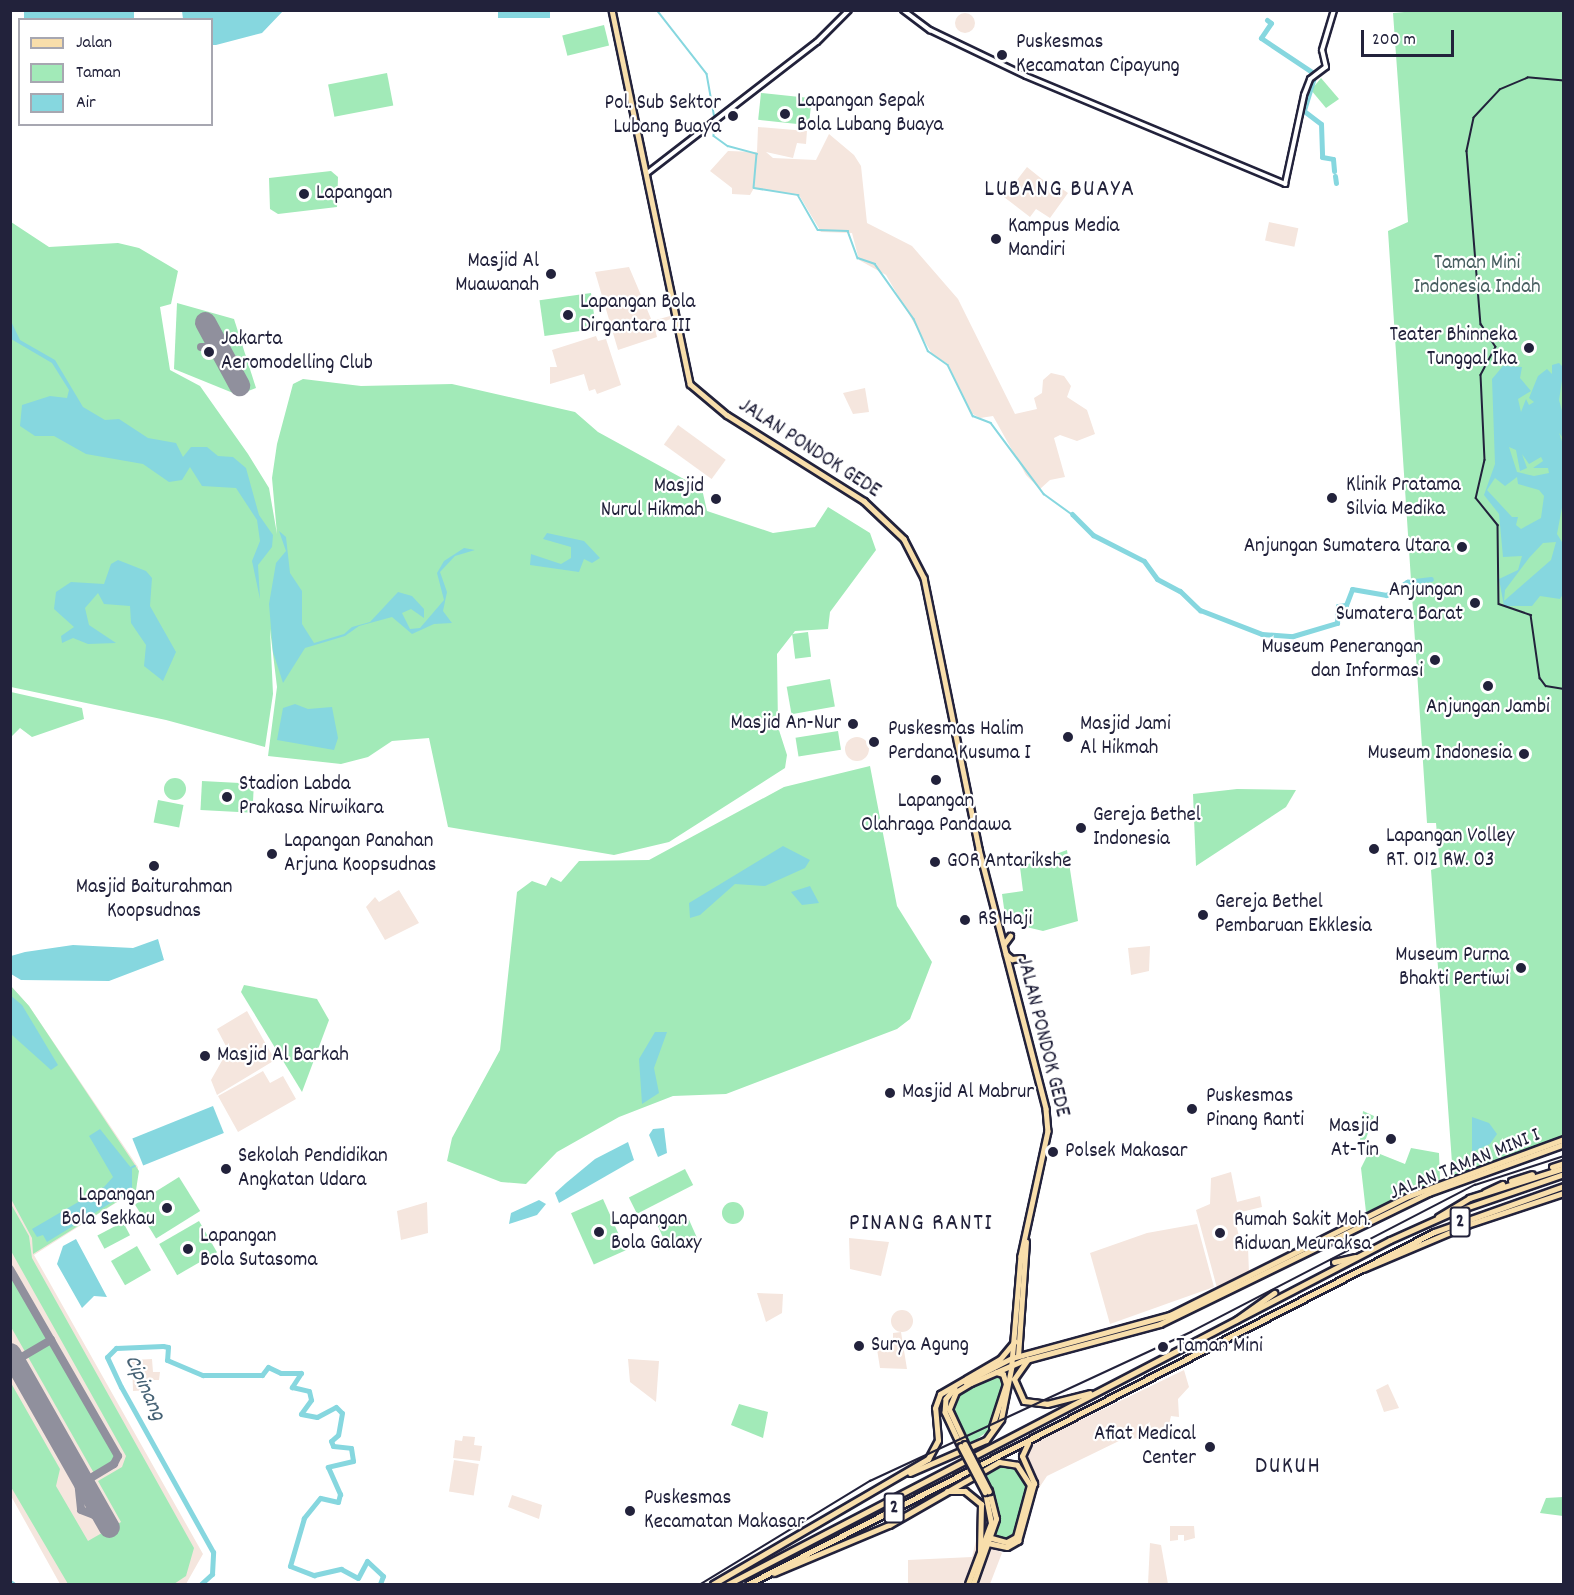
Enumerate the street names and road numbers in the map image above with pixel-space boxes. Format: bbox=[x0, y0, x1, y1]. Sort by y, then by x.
street label: JALAN PONDOK GEDE bbox=[733, 394, 885, 504]
street label: JALAN PONDOK GEDE bbox=[1010, 954, 1074, 1120]
street label: JALAN TAMAN MINI I bbox=[1386, 1123, 1544, 1207]
road number: 2 bbox=[1450, 1205, 1470, 1239]
road number: 2 bbox=[884, 1491, 904, 1525]

